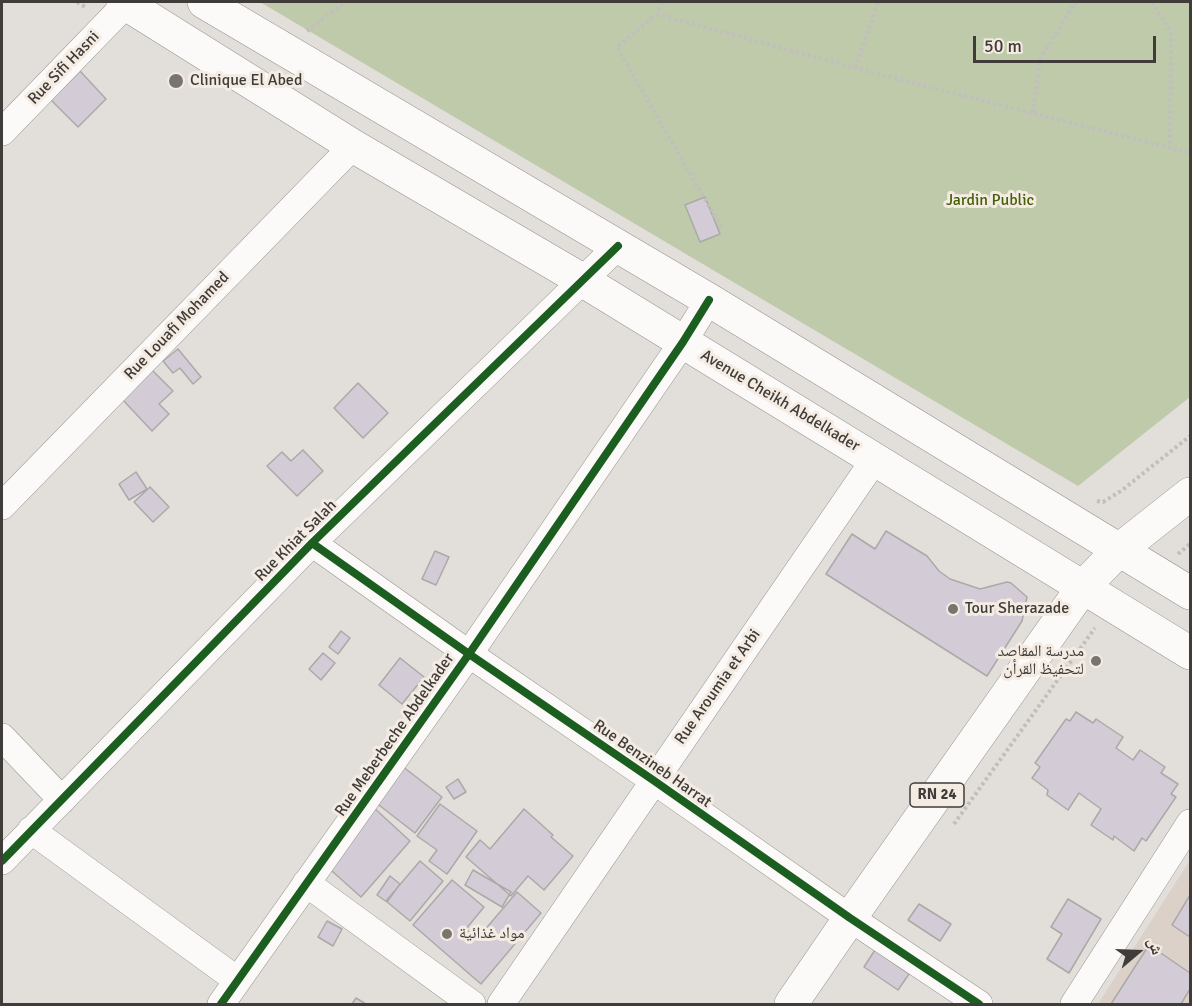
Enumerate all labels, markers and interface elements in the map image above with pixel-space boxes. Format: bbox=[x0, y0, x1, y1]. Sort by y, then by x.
scale bar bbox=[976, 24, 1159, 62]
street label: Rue Sifi Hasni bbox=[24, 27, 104, 109]
text: 50 m bbox=[984, 35, 1022, 57]
place label: Clinique El Abed bbox=[190, 71, 302, 91]
marker: Clinique El Abed bbox=[167, 72, 185, 90]
park label: Jardin Public bbox=[946, 191, 1034, 211]
street label: Rue Louafi Mohamed bbox=[121, 268, 233, 384]
street label: Avenue Cheikh Abdelkader bbox=[697, 346, 863, 456]
street label: Rue Khiat Salah bbox=[251, 496, 341, 586]
place label: Tour Sherazade bbox=[965, 599, 1069, 619]
marker: Tour Sherazade bbox=[946, 602, 960, 616]
street label: Rue Aroumia et Arbi bbox=[671, 626, 765, 748]
place label: مدرسة المقاصد لتحفيظ القرأن bbox=[997, 642, 1084, 680]
street label: Rue Meberbeche Abdelkader bbox=[331, 650, 459, 820]
marker: مدرسة المقاصد لتحفيظ القرأن bbox=[1089, 654, 1103, 668]
street label: Rue Benzineb Harrat bbox=[589, 716, 715, 812]
road number: RN 24 bbox=[910, 783, 964, 807]
north arrow bbox=[1108, 922, 1168, 982]
place label: مواد غذائية bbox=[459, 924, 525, 944]
marker: مواد غذائية bbox=[440, 927, 454, 941]
text: ش bbox=[1143, 935, 1167, 957]

